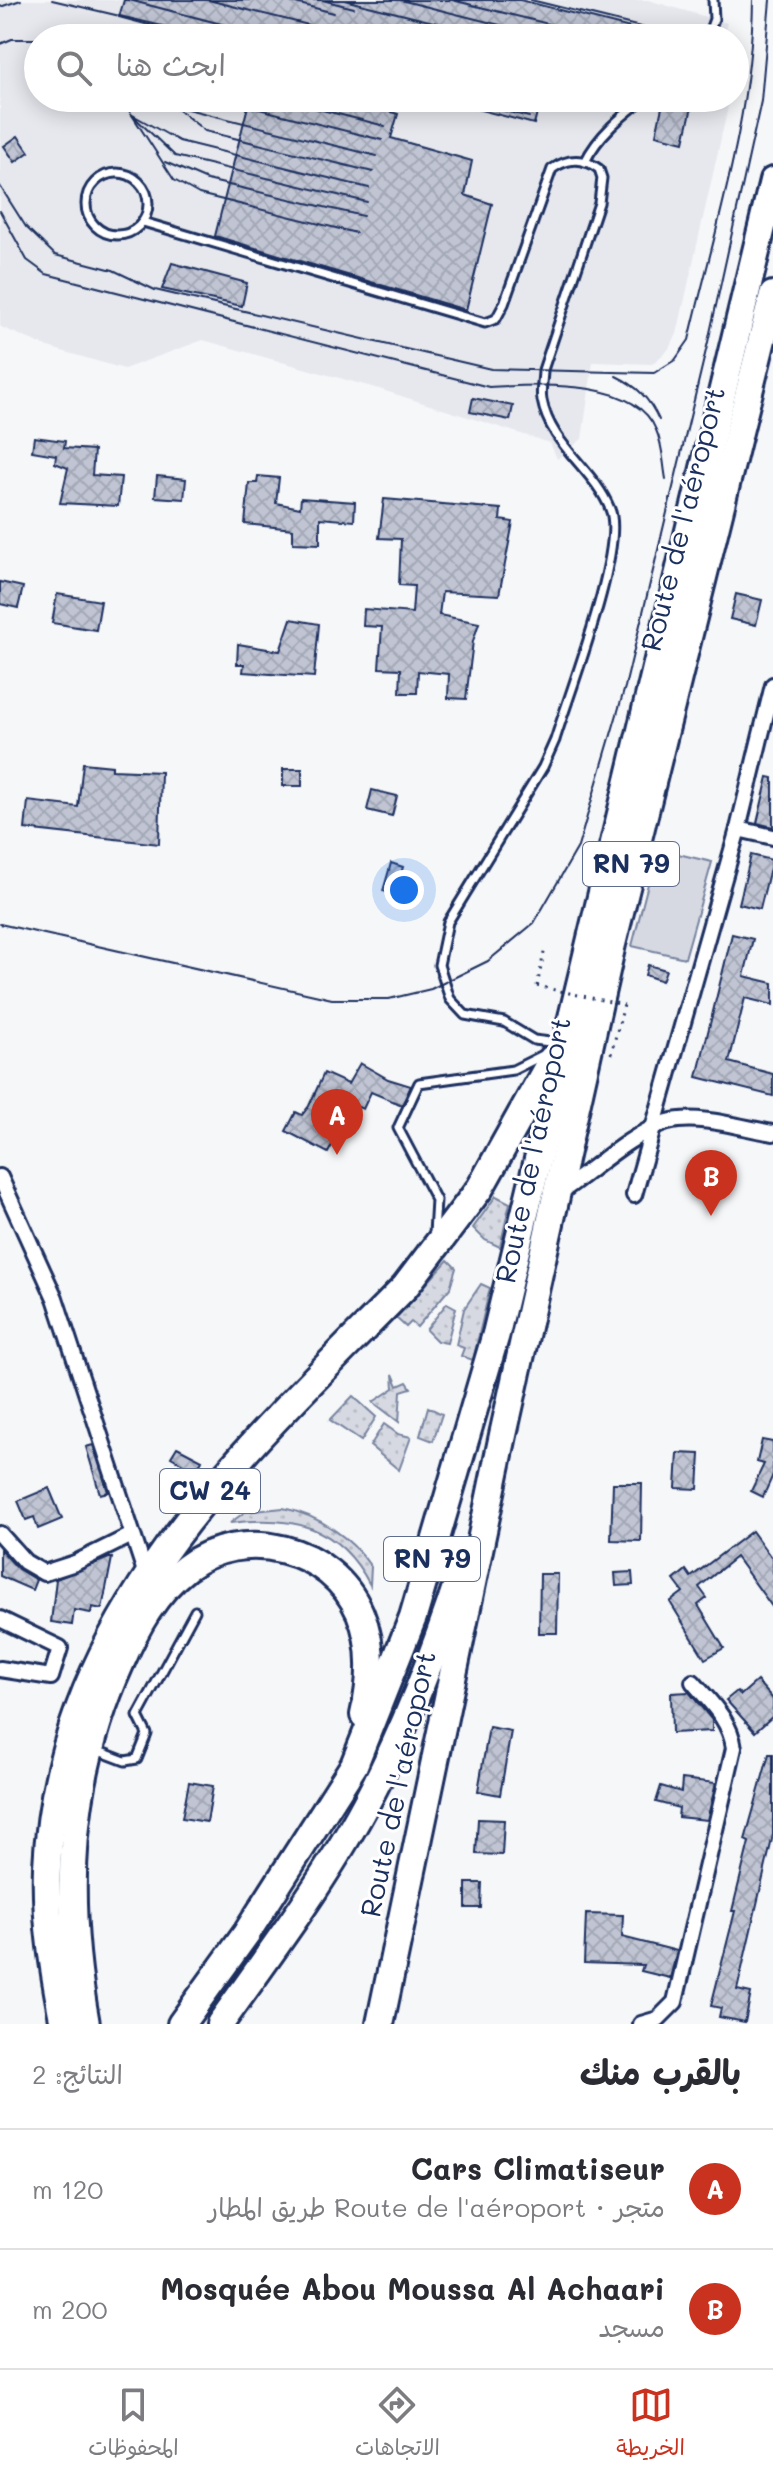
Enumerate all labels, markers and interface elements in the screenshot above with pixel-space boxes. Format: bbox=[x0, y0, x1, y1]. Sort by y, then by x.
search box bbox=[24, 24, 749, 112]
text: ابحث هنا bbox=[116, 44, 226, 84]
icon: search bbox=[52, 46, 96, 90]
street label: Route de l'aéroport bbox=[632, 383, 732, 655]
road number: RN 79 bbox=[583, 842, 679, 886]
your location bbox=[384, 870, 424, 910]
street label: Route de l'aéroport bbox=[486, 1013, 578, 1286]
pin: A bbox=[311, 1089, 363, 1155]
pin: B bbox=[685, 1150, 737, 1216]
road number: CW 24 bbox=[160, 1469, 260, 1513]
road number: RN 79 bbox=[384, 1537, 480, 1581]
street label: Route de l'aéroport bbox=[351, 1647, 443, 1920]
text: بالقرب منك bbox=[580, 2049, 741, 2094]
text: النتائج: 2 bbox=[32, 2057, 123, 2091]
text: Cars Climatiseur bbox=[411, 2148, 665, 2188]
text: 120 m bbox=[32, 2172, 103, 2206]
text: A bbox=[706, 2172, 724, 2206]
text: متجر · Route de l'aéroport طريق المطار bbox=[208, 2190, 665, 2224]
text: Mosquée Abou Moussa Al Achaari bbox=[160, 2268, 665, 2308]
text: 200 m bbox=[32, 2292, 108, 2326]
text: B bbox=[706, 2292, 724, 2326]
text: مسجد bbox=[598, 2310, 665, 2344]
tab: المحفوظات bbox=[88, 2383, 179, 2467]
tab: الاتجاهات bbox=[355, 2383, 440, 2467]
tab: الخريطة bbox=[616, 2383, 685, 2467]

